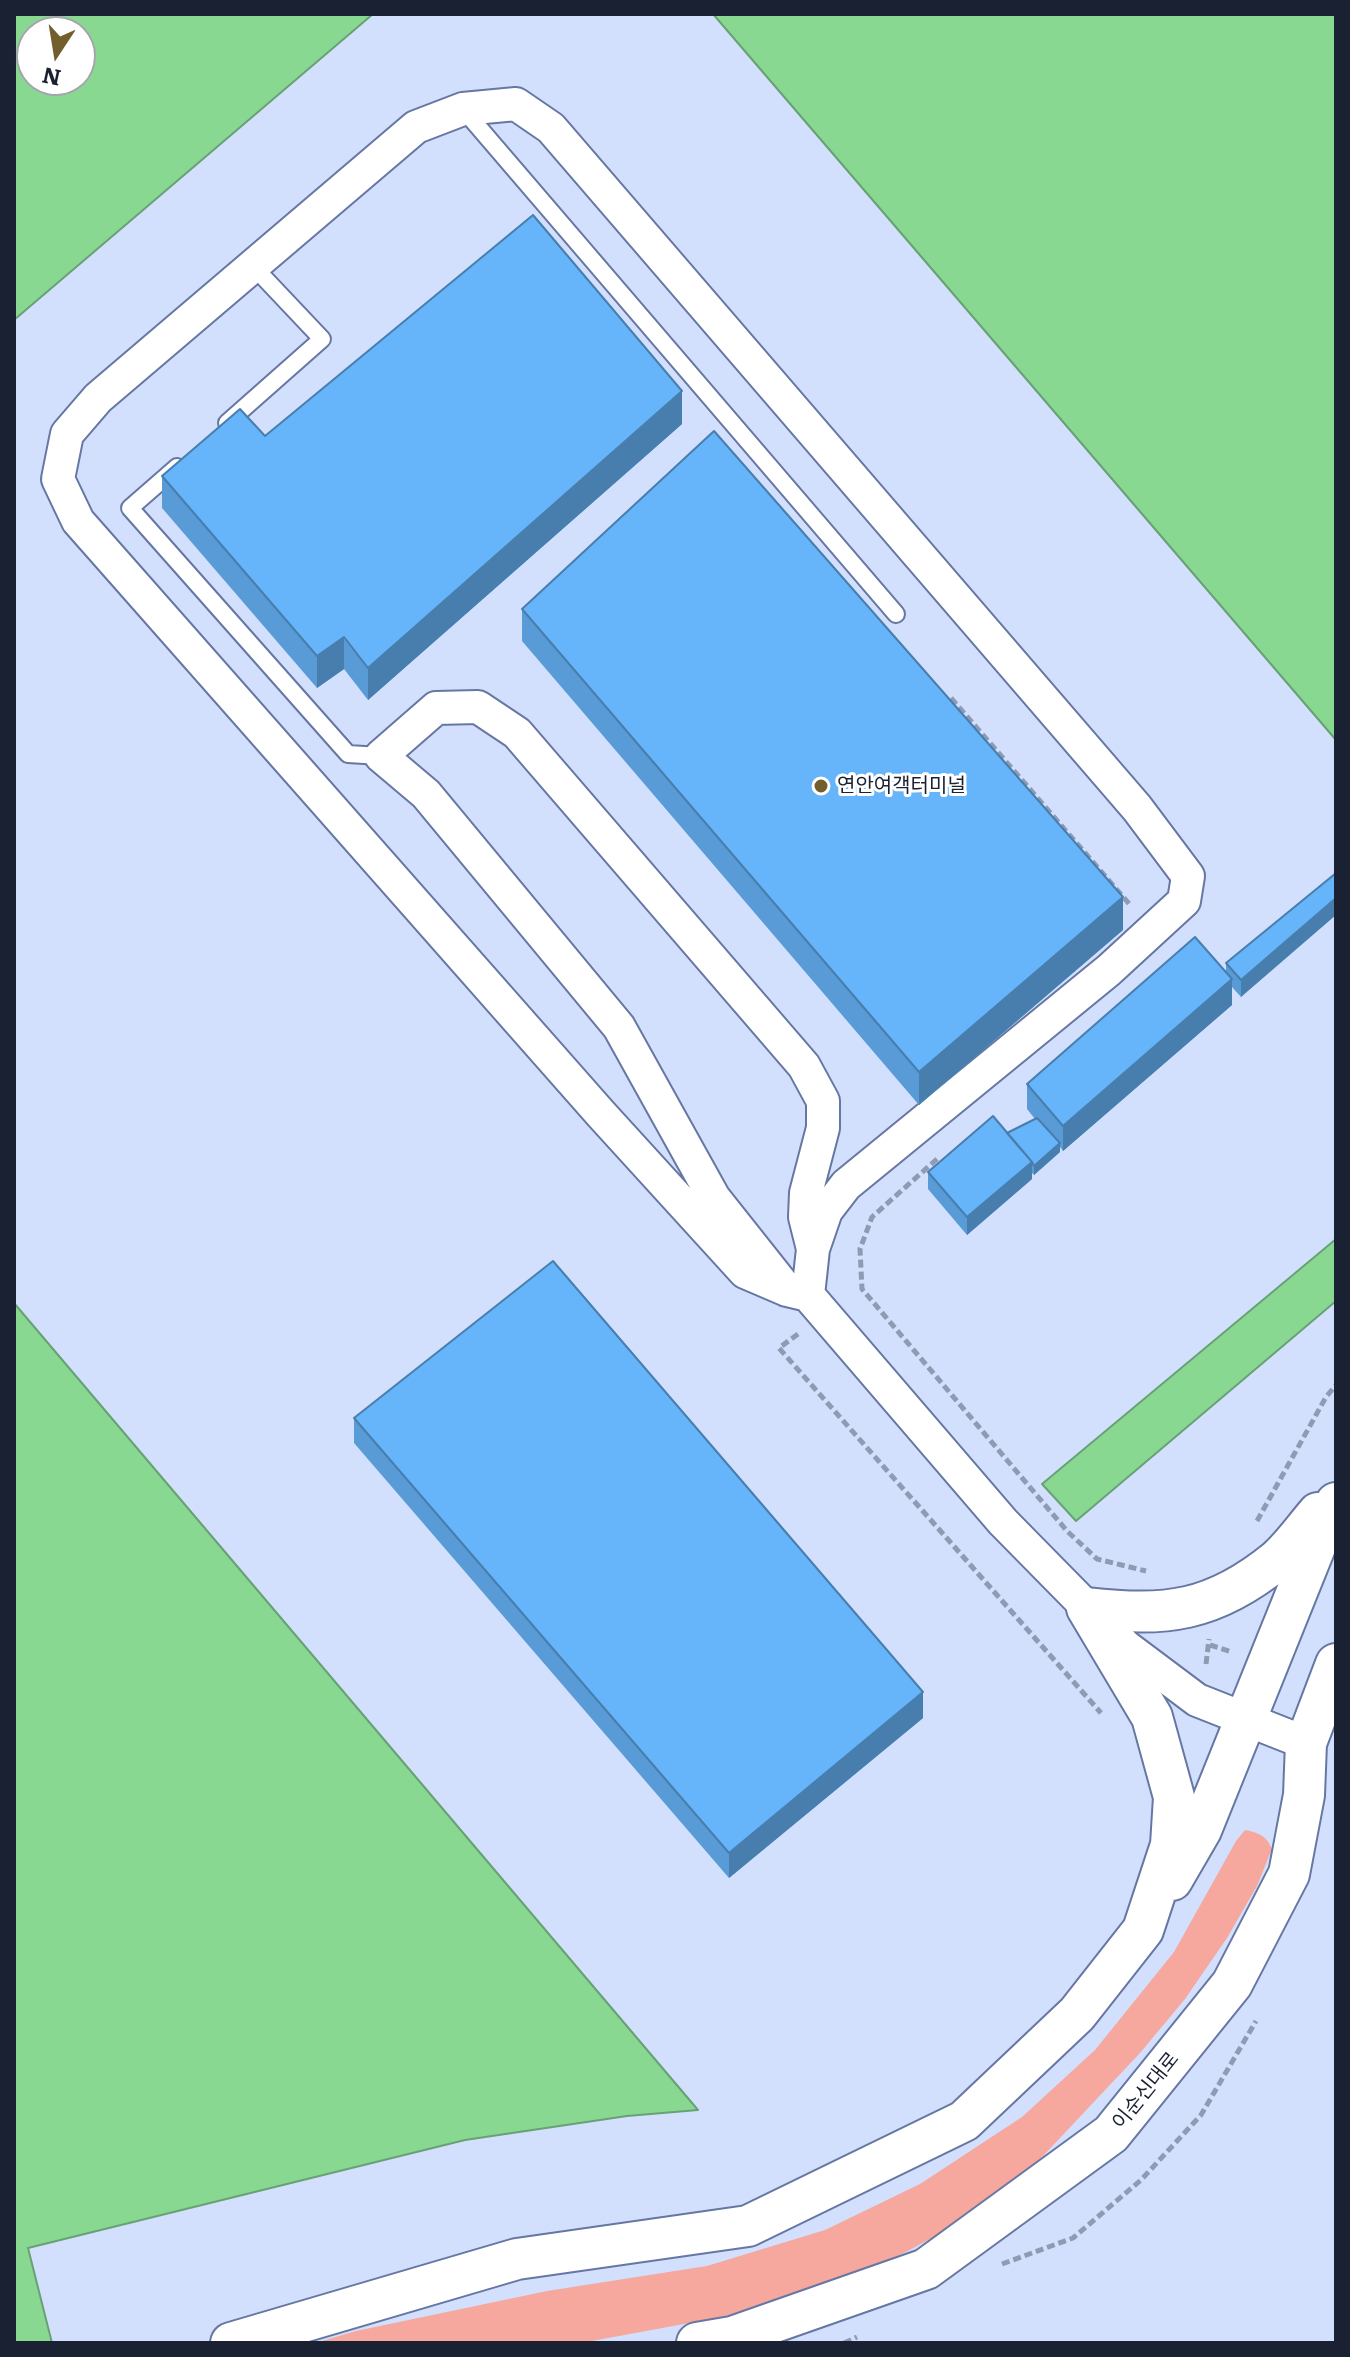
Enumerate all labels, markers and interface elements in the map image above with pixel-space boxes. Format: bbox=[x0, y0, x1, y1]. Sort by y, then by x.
north arrow bbox=[16, 16, 96, 96]
text: N bbox=[39, 60, 64, 96]
place label: 연안여객터미널 bbox=[837, 774, 966, 798]
marker: 연안여객터미널 bbox=[812, 777, 830, 795]
street label: 이순신대로 bbox=[1108, 2048, 1184, 2134]

